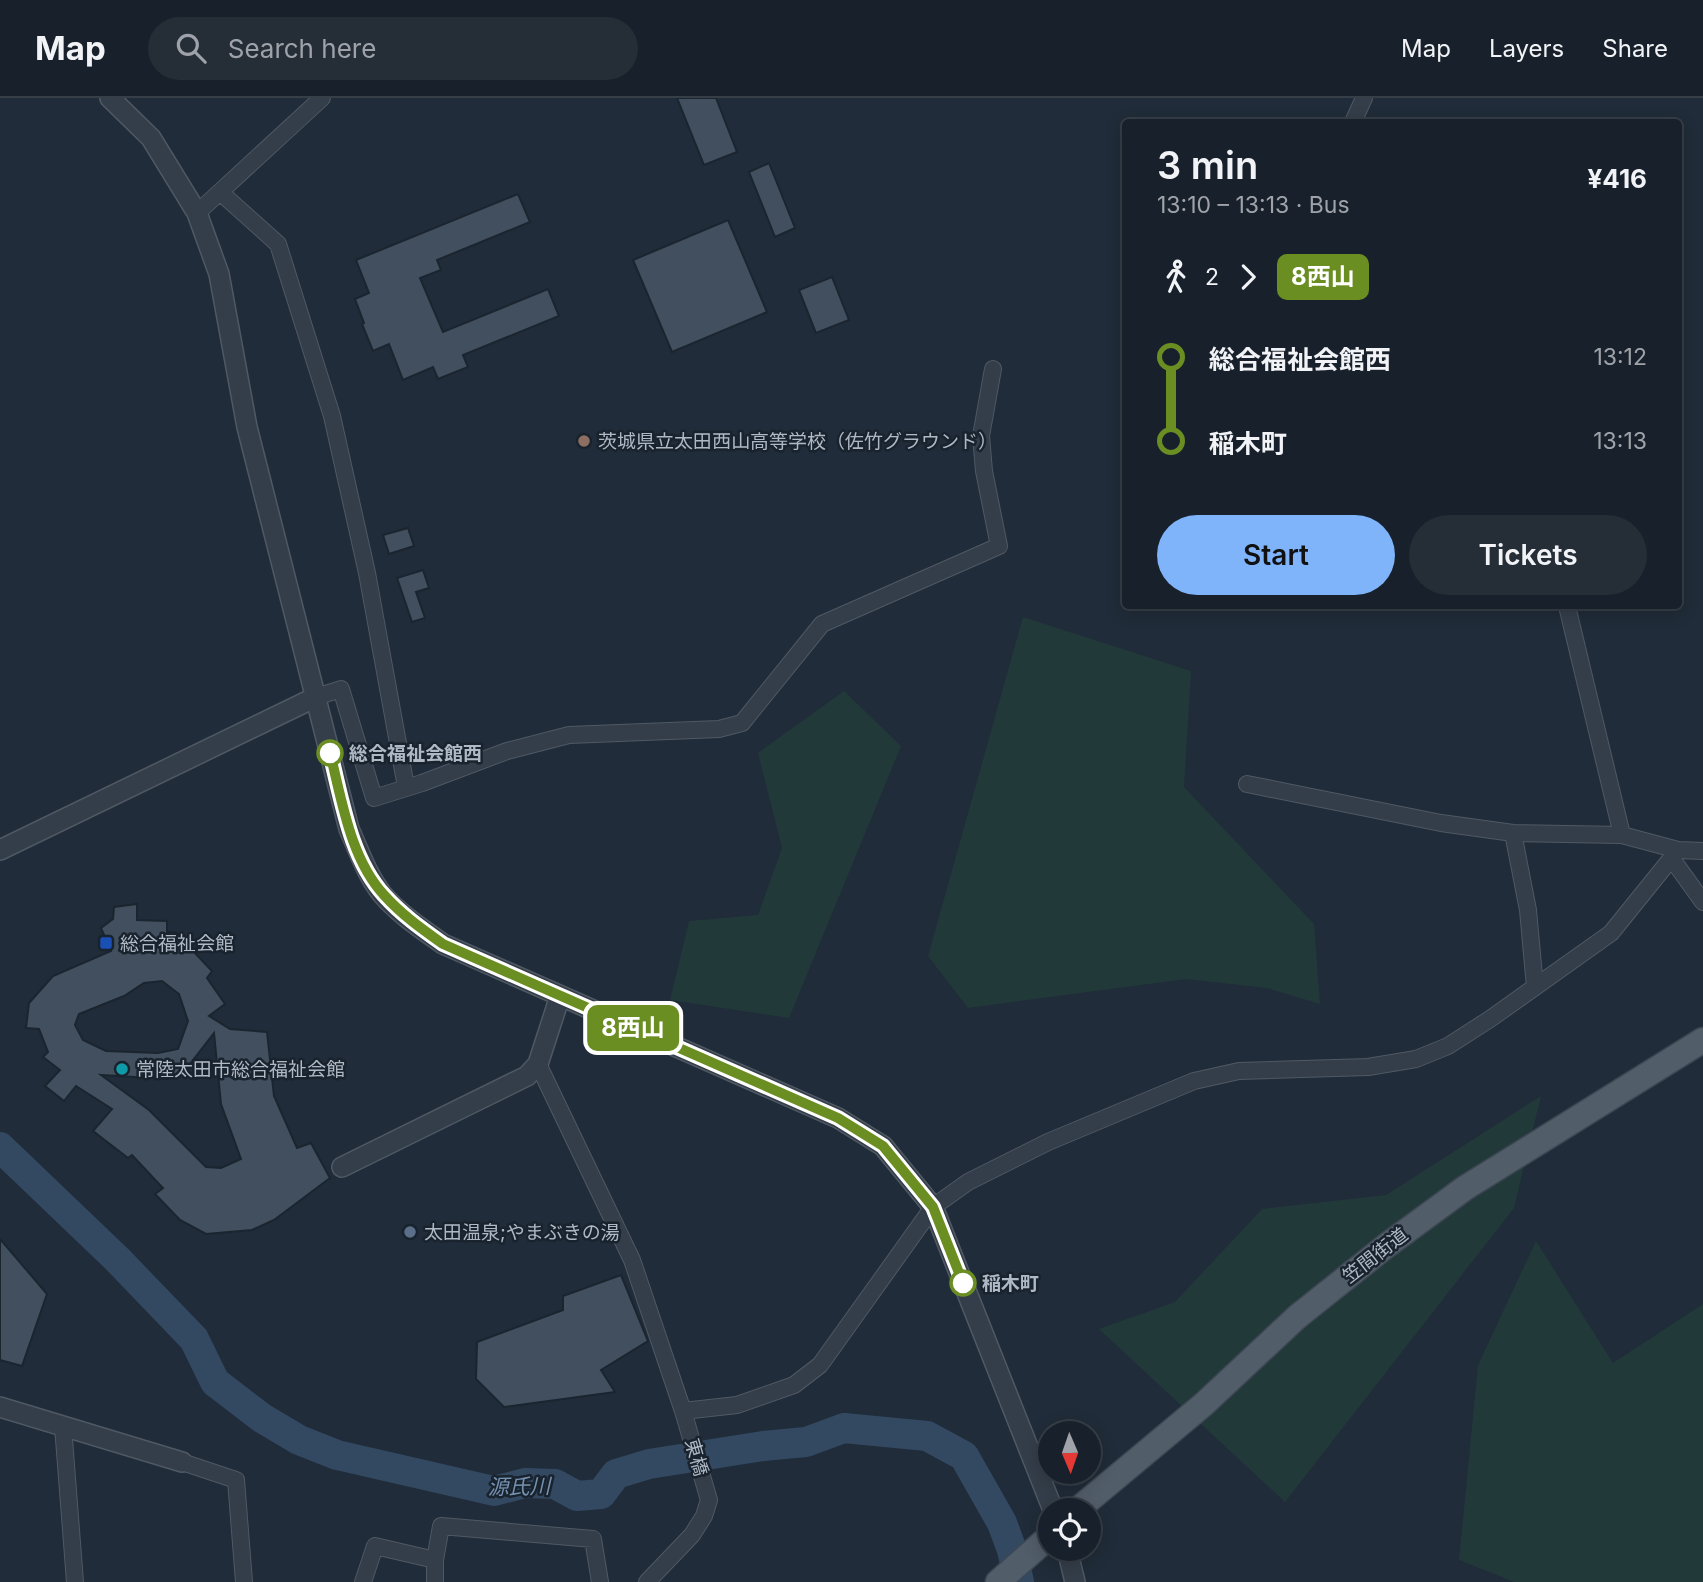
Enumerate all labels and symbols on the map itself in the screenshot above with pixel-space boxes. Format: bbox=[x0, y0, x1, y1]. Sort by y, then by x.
place label: 茨城県立太田西山高等学校（佐竹グラウンド） bbox=[598, 430, 997, 453]
marker: 茨城県立太田西山高等学校（佐竹グラウンド） bbox=[576, 433, 592, 449]
marker: 総合福祉会館西 bbox=[317, 740, 343, 766]
place label: 総合福祉会館西 bbox=[349, 742, 482, 765]
place label: 総合福祉会館 bbox=[120, 932, 234, 955]
marker: 総合福祉会館 bbox=[98, 935, 114, 951]
line badge: 8西山 bbox=[593, 1005, 673, 1051]
place label: 常陸太田市総合福祉会館 bbox=[136, 1058, 345, 1081]
marker: 常陸太田市総合福祉会館 bbox=[114, 1061, 130, 1077]
place label: 太田温泉;やまぶきの湯 bbox=[424, 1221, 620, 1244]
street label: 笠間街道 bbox=[1338, 1223, 1412, 1288]
marker: 太田温泉;やまぶきの湯 bbox=[402, 1224, 418, 1240]
marker: 稲木町 bbox=[950, 1270, 976, 1296]
place label: 稲木町 bbox=[982, 1272, 1039, 1295]
north arrow bbox=[1038, 1421, 1101, 1484]
street label: 東橋 bbox=[680, 1436, 713, 1479]
water label: 源氏川 bbox=[487, 1473, 553, 1500]

